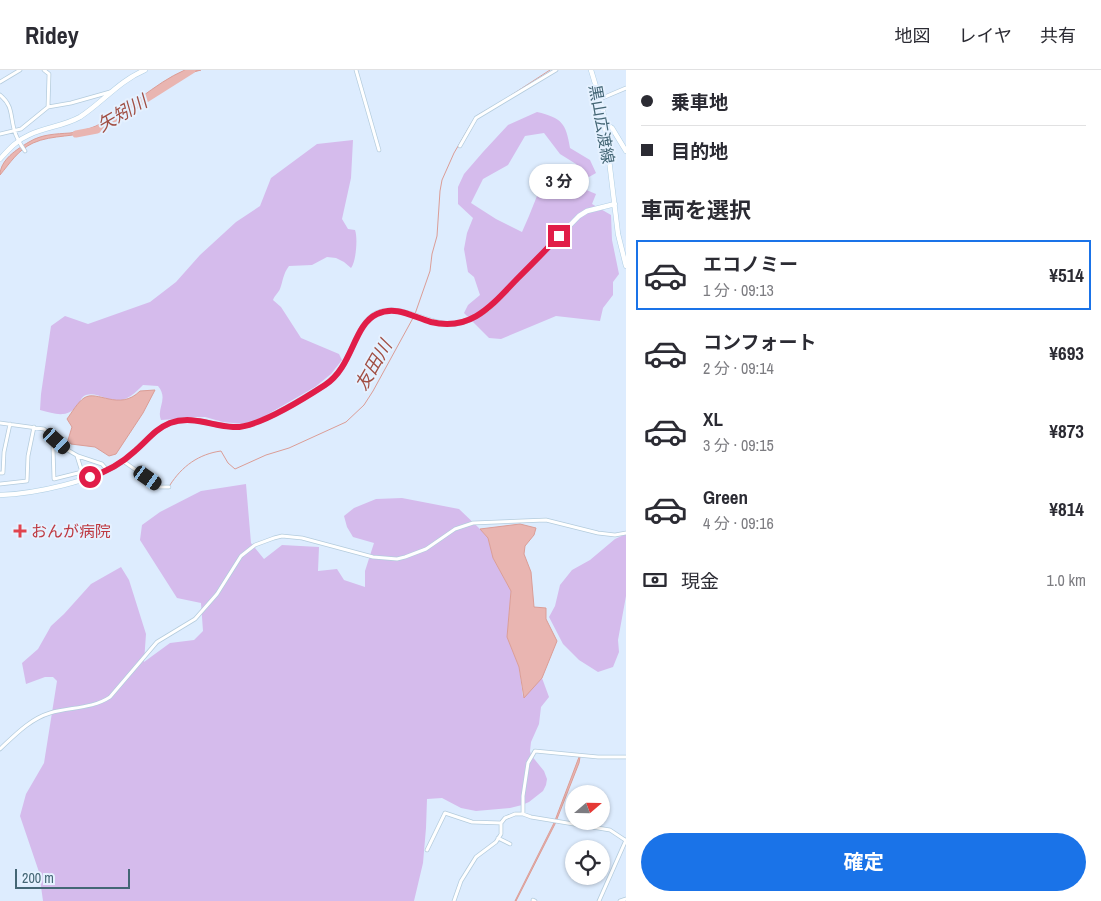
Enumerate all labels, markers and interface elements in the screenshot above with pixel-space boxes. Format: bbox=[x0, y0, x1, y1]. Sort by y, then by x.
text: Ridey bbox=[25, 19, 79, 51]
text: 地図 bbox=[895, 23, 931, 48]
text: レイヤ bbox=[959, 23, 1012, 48]
text: 共有 bbox=[1040, 23, 1076, 48]
street label: 黒山広渡線 bbox=[584, 83, 620, 165]
water label: 矢矧川 bbox=[92, 88, 153, 137]
text: 乗車地 bbox=[671, 89, 728, 115]
text: 目的地 bbox=[671, 138, 728, 164]
callout: 3 分 bbox=[529, 164, 589, 198]
text: 3 分 bbox=[546, 170, 572, 192]
text: 車両を選択 bbox=[641, 195, 751, 225]
route end bbox=[548, 225, 570, 247]
text: エコノミー bbox=[703, 251, 798, 277]
icon: car bbox=[643, 253, 688, 298]
text: ¥514 bbox=[1049, 262, 1084, 288]
text: 1 分 · 09:13 bbox=[703, 279, 774, 301]
text: コンフォート bbox=[703, 329, 816, 355]
icon: car bbox=[643, 331, 688, 376]
water label: 友田川 bbox=[349, 334, 398, 395]
text: ¥693 bbox=[1049, 340, 1084, 366]
text: 2 分 · 09:14 bbox=[703, 357, 774, 379]
text: XL bbox=[703, 406, 723, 432]
icon: car bbox=[643, 409, 688, 454]
text: ¥873 bbox=[1049, 418, 1084, 444]
car bbox=[40, 425, 73, 457]
text: 3 分 · 09:15 bbox=[703, 434, 774, 456]
car bbox=[131, 463, 164, 493]
route start bbox=[79, 466, 101, 488]
text: Green bbox=[703, 484, 748, 510]
icon: car bbox=[643, 487, 688, 532]
text: ¥814 bbox=[1049, 496, 1084, 522]
text: 4 分 · 09:16 bbox=[703, 512, 774, 534]
place label: おんが病院 bbox=[31, 520, 111, 542]
marker: おんが病院 bbox=[13, 524, 27, 538]
icon: cash bbox=[641, 566, 669, 594]
text: 現金 bbox=[681, 568, 719, 594]
text: 1.0 km bbox=[1047, 569, 1086, 591]
north arrow bbox=[565, 785, 610, 830]
map controls bbox=[565, 785, 610, 885]
button: 確定 bbox=[641, 833, 1086, 891]
button: locate bbox=[565, 840, 610, 885]
scale bar bbox=[15, 866, 130, 889]
text: 200 m bbox=[22, 869, 54, 887]

